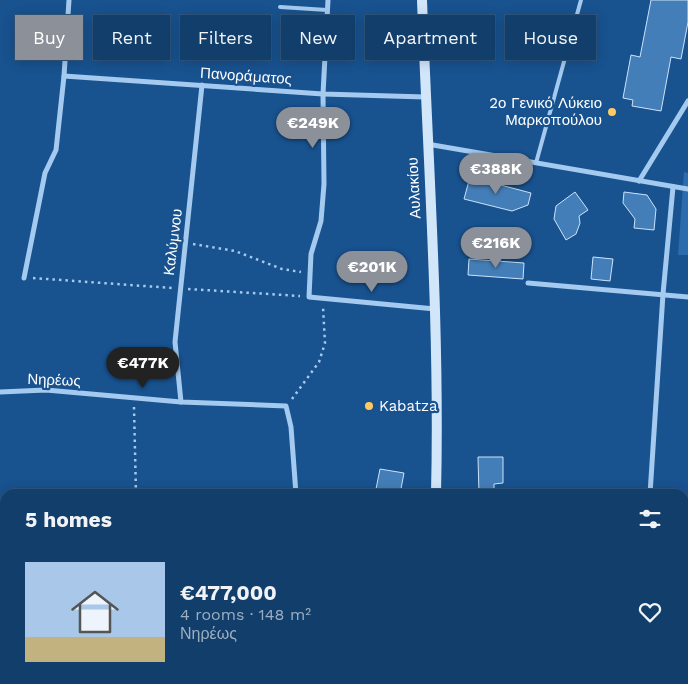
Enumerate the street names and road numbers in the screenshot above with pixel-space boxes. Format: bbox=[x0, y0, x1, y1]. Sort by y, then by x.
street label: Πανοράματος bbox=[200, 64, 292, 88]
street label: Αυλακίου bbox=[403, 157, 425, 219]
street label: Καλύμνου bbox=[160, 208, 186, 276]
street label: Νηρέως bbox=[27, 370, 81, 390]

